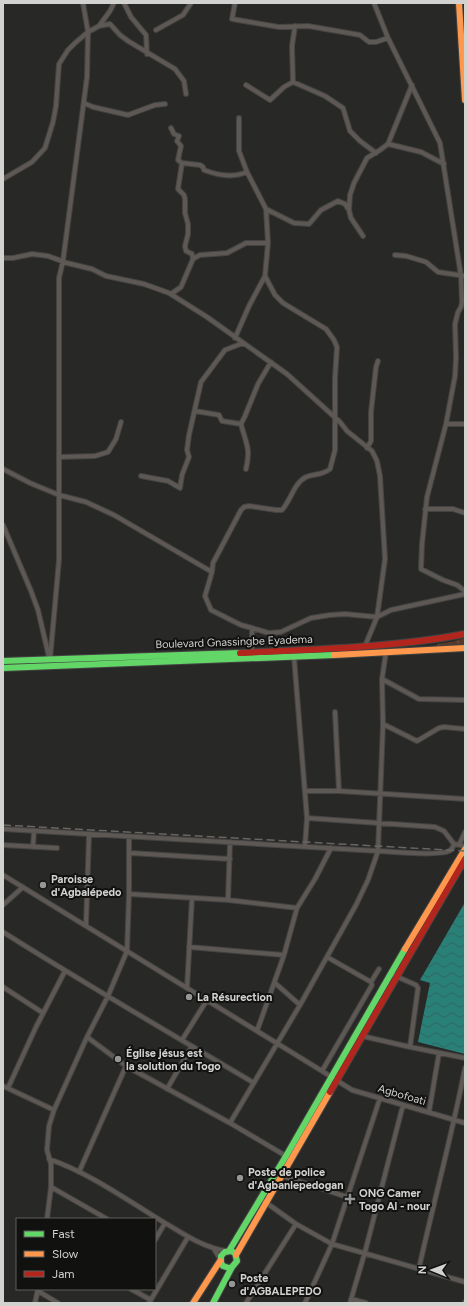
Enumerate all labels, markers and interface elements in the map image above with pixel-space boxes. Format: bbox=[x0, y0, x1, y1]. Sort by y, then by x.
street label: Boulevard Gnassingbe Eyadema bbox=[155, 633, 313, 651]
place label: Paroisse d'Agbalépedo bbox=[51, 873, 122, 899]
marker: Paroisse d'Agbalépedo bbox=[38, 880, 48, 890]
place label: La Résurection bbox=[197, 991, 272, 1004]
marker: La Résurection bbox=[184, 992, 194, 1002]
place label: Église jésus est la solution du Togo bbox=[126, 1046, 221, 1073]
marker: Église jésus est la solution du Togo bbox=[113, 1054, 123, 1064]
street label: Agbofoati bbox=[376, 1082, 428, 1108]
place label: Poste de police d'Agbanlepedogan bbox=[248, 1166, 343, 1192]
marker: Poste de police d'Agbanlepedogan bbox=[235, 1173, 245, 1183]
place label: ONG Camer Togo Al - nour bbox=[359, 1187, 431, 1213]
marker: ONG Camer Togo Al - nour bbox=[344, 1193, 356, 1205]
legend bbox=[16, 1218, 156, 1290]
text: Fast bbox=[52, 1227, 75, 1241]
text: Slow bbox=[52, 1247, 79, 1261]
north arrow bbox=[412, 1250, 452, 1290]
text: N bbox=[416, 1265, 429, 1274]
text: Jam bbox=[52, 1267, 75, 1281]
place label: Poste d'AGBALEPEDO bbox=[240, 1272, 322, 1298]
marker: Poste d'AGBALEPEDO bbox=[227, 1279, 237, 1289]

